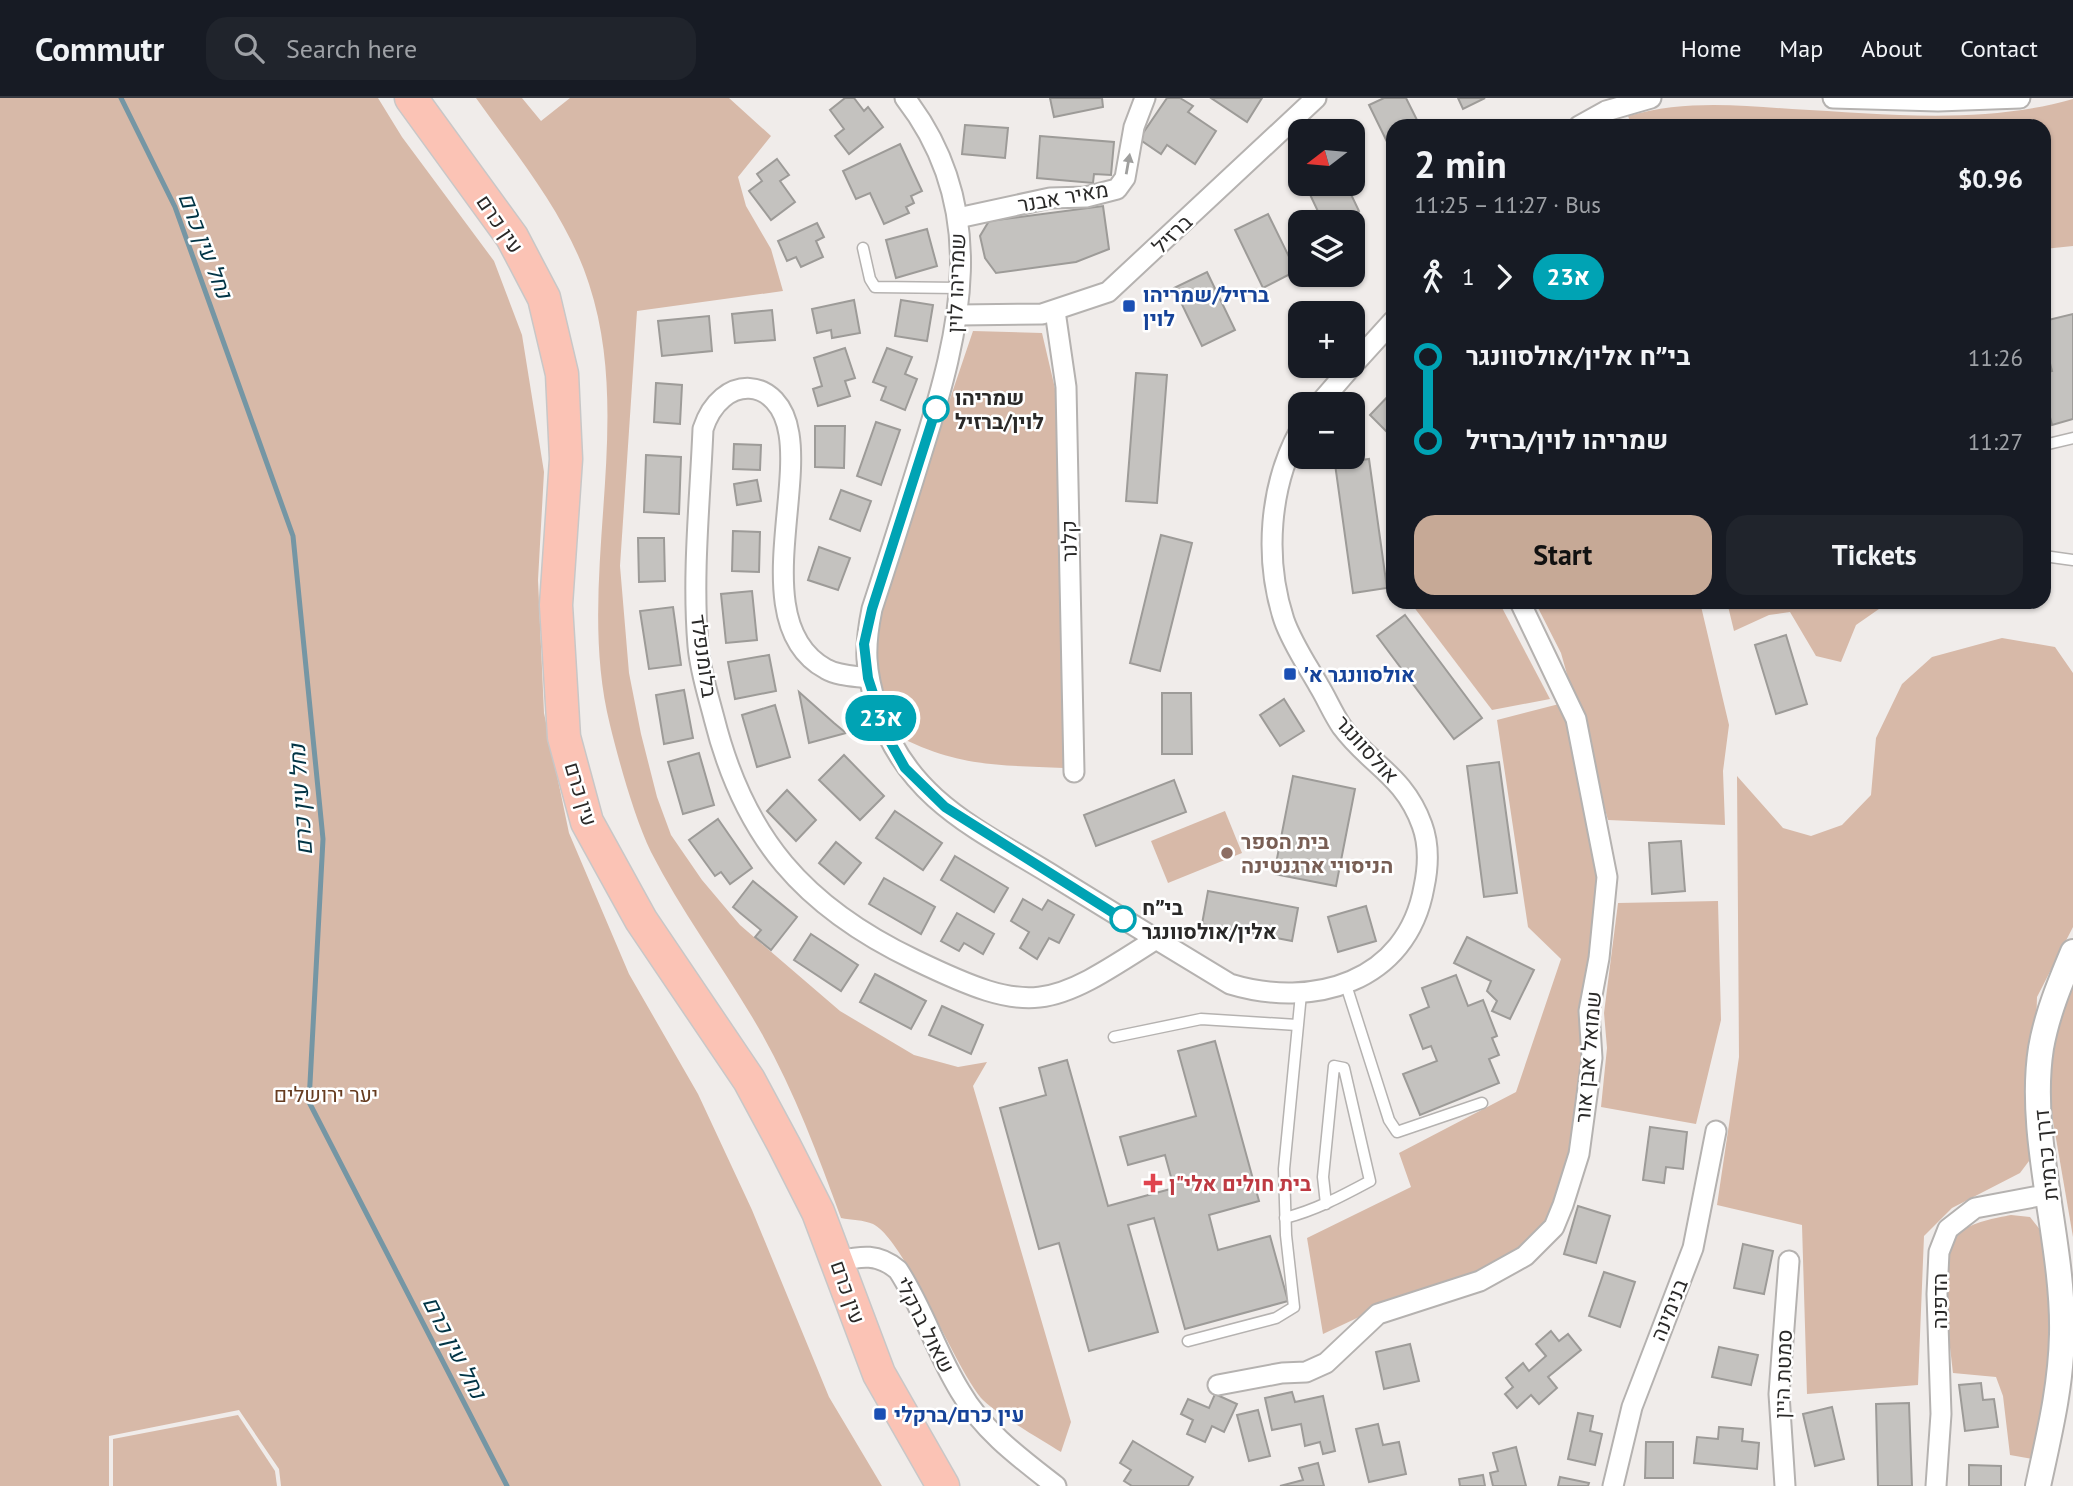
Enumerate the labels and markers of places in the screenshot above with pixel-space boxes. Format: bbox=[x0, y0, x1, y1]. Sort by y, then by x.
place label: ברזיל/שמריהו לוין bbox=[1143, 281, 1270, 332]
marker: ברזיל/שמריהו לוין bbox=[1121, 298, 1137, 314]
place label: שמריהו לוין/ברזיל bbox=[955, 384, 1044, 435]
marker: שמריהו לוין/ברזיל bbox=[923, 396, 949, 422]
place label: אולסוונגר א׳ bbox=[1304, 661, 1415, 688]
marker: אולסוונגר א׳ bbox=[1282, 666, 1298, 682]
place label: בית הספר הניסויי ארגנטינה bbox=[1241, 828, 1393, 879]
marker: בית הספר הניסויי ארגנטינה bbox=[1219, 845, 1235, 861]
place label: בי״ח אלין/אולסוונגר bbox=[1142, 894, 1277, 945]
marker: בי״ח אלין/אולסוונגר bbox=[1110, 906, 1136, 932]
place label: בית חולים אלי"ן bbox=[1169, 1170, 1312, 1197]
marker: בית חולים אלי"ן bbox=[1143, 1173, 1163, 1193]
place label: עין כרם/ברקלי bbox=[894, 1401, 1024, 1428]
marker: עין כרם/ברקלי bbox=[872, 1406, 888, 1422]

